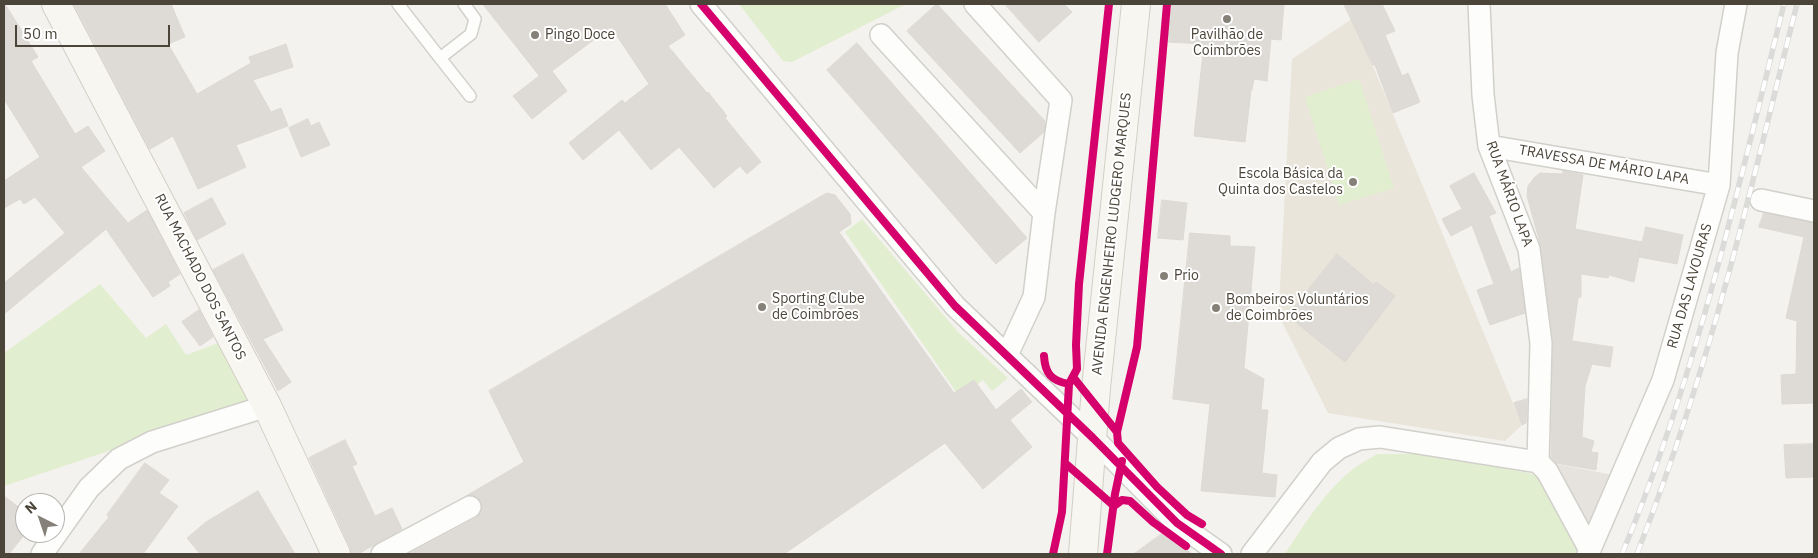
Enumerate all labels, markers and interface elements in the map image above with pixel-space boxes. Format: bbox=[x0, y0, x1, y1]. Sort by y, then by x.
marker: Pavilhão de Coimbrões bbox=[1221, 13, 1233, 25]
scale bar bbox=[18, 15, 172, 47]
text: 50 m bbox=[23, 24, 58, 43]
place label: Pingo Doce bbox=[545, 27, 615, 43]
place label: Pavilhão de Coimbrões bbox=[1191, 27, 1263, 59]
marker: Pingo Doce bbox=[529, 29, 541, 41]
street label: AVENIDA ENGENHEIRO LUDGERO MARQUES bbox=[1089, 92, 1135, 376]
street label: RUA MÁRIO LAPA bbox=[1482, 139, 1536, 249]
street label: TRAVESSA DE MÁRIO LAPA bbox=[1518, 142, 1690, 188]
place label: Escola Básica da Quinta dos Castelos bbox=[1218, 166, 1343, 198]
marker: Escola Básica da Quinta dos Castelos bbox=[1347, 176, 1359, 188]
street label: RUA MACHADO DOS SANTOS bbox=[151, 191, 249, 363]
street label: RUA DAS LAVOURAS bbox=[1664, 221, 1716, 351]
place label: Prio bbox=[1174, 268, 1199, 284]
marker: Prio bbox=[1158, 270, 1170, 282]
place label: Sporting Clube de Coimbrões bbox=[772, 291, 865, 324]
place label: Bombeiros Voluntários de Coimbrões bbox=[1226, 292, 1369, 324]
marker: Sporting Clube de Coimbrões bbox=[756, 301, 768, 313]
marker: Bombeiros Voluntários de Coimbrões bbox=[1210, 302, 1222, 314]
north arrow bbox=[15, 493, 65, 543]
text: N bbox=[21, 497, 41, 518]

